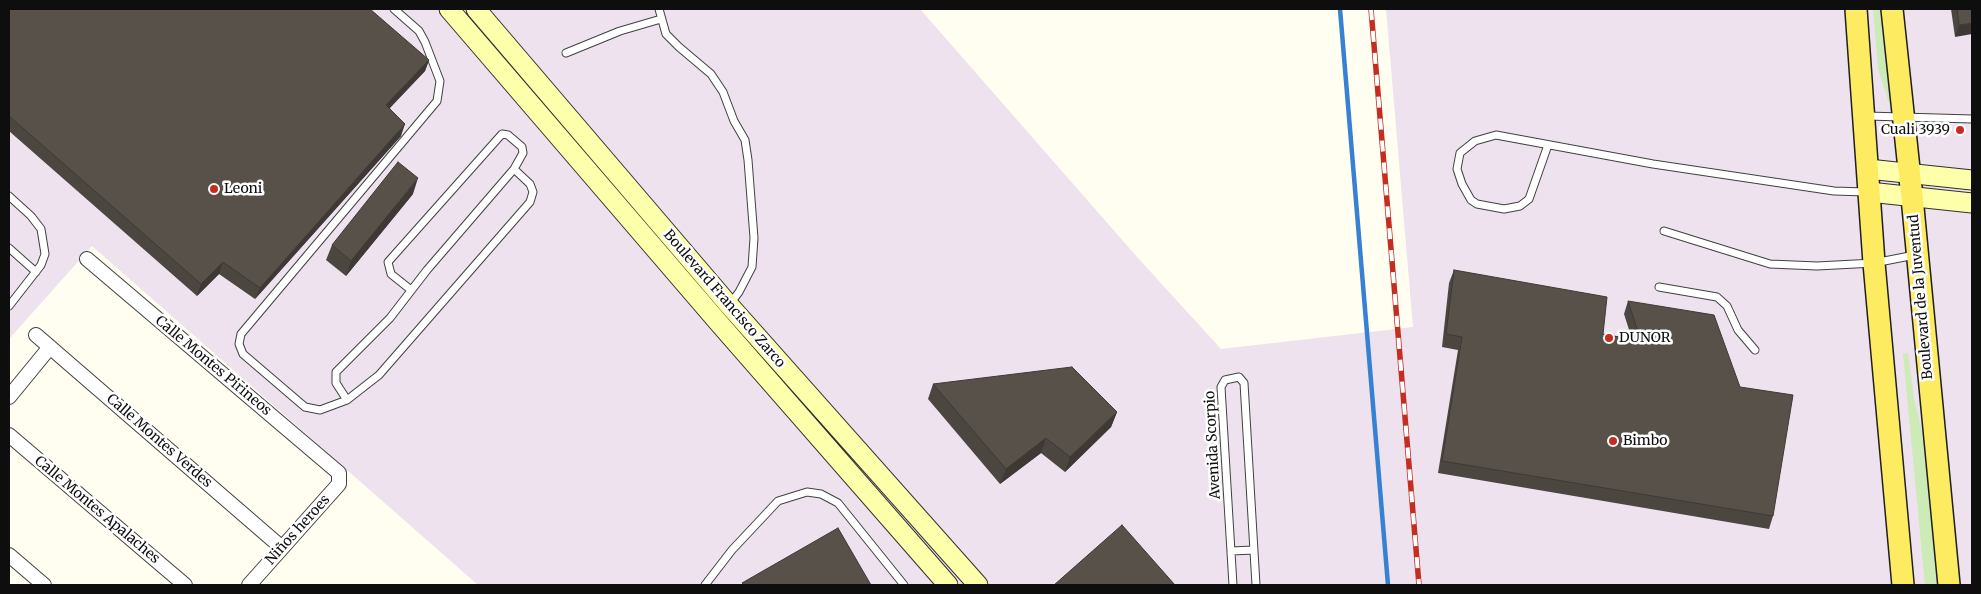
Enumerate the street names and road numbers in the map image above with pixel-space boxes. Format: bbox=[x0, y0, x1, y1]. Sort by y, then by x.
street label: Boulevard de la Juventud bbox=[1905, 214, 1937, 380]
street label: Boulevard Francisco Zarco bbox=[660, 227, 788, 371]
street label: Calle Montes Pirineos bbox=[152, 313, 274, 419]
street label: Avenida Scorpio bbox=[1202, 390, 1224, 500]
street label: Calle Montes Verdes bbox=[103, 391, 215, 491]
street label: Calle Montes Apalaches bbox=[31, 453, 163, 567]
street label: Niños heroes bbox=[262, 492, 334, 568]

